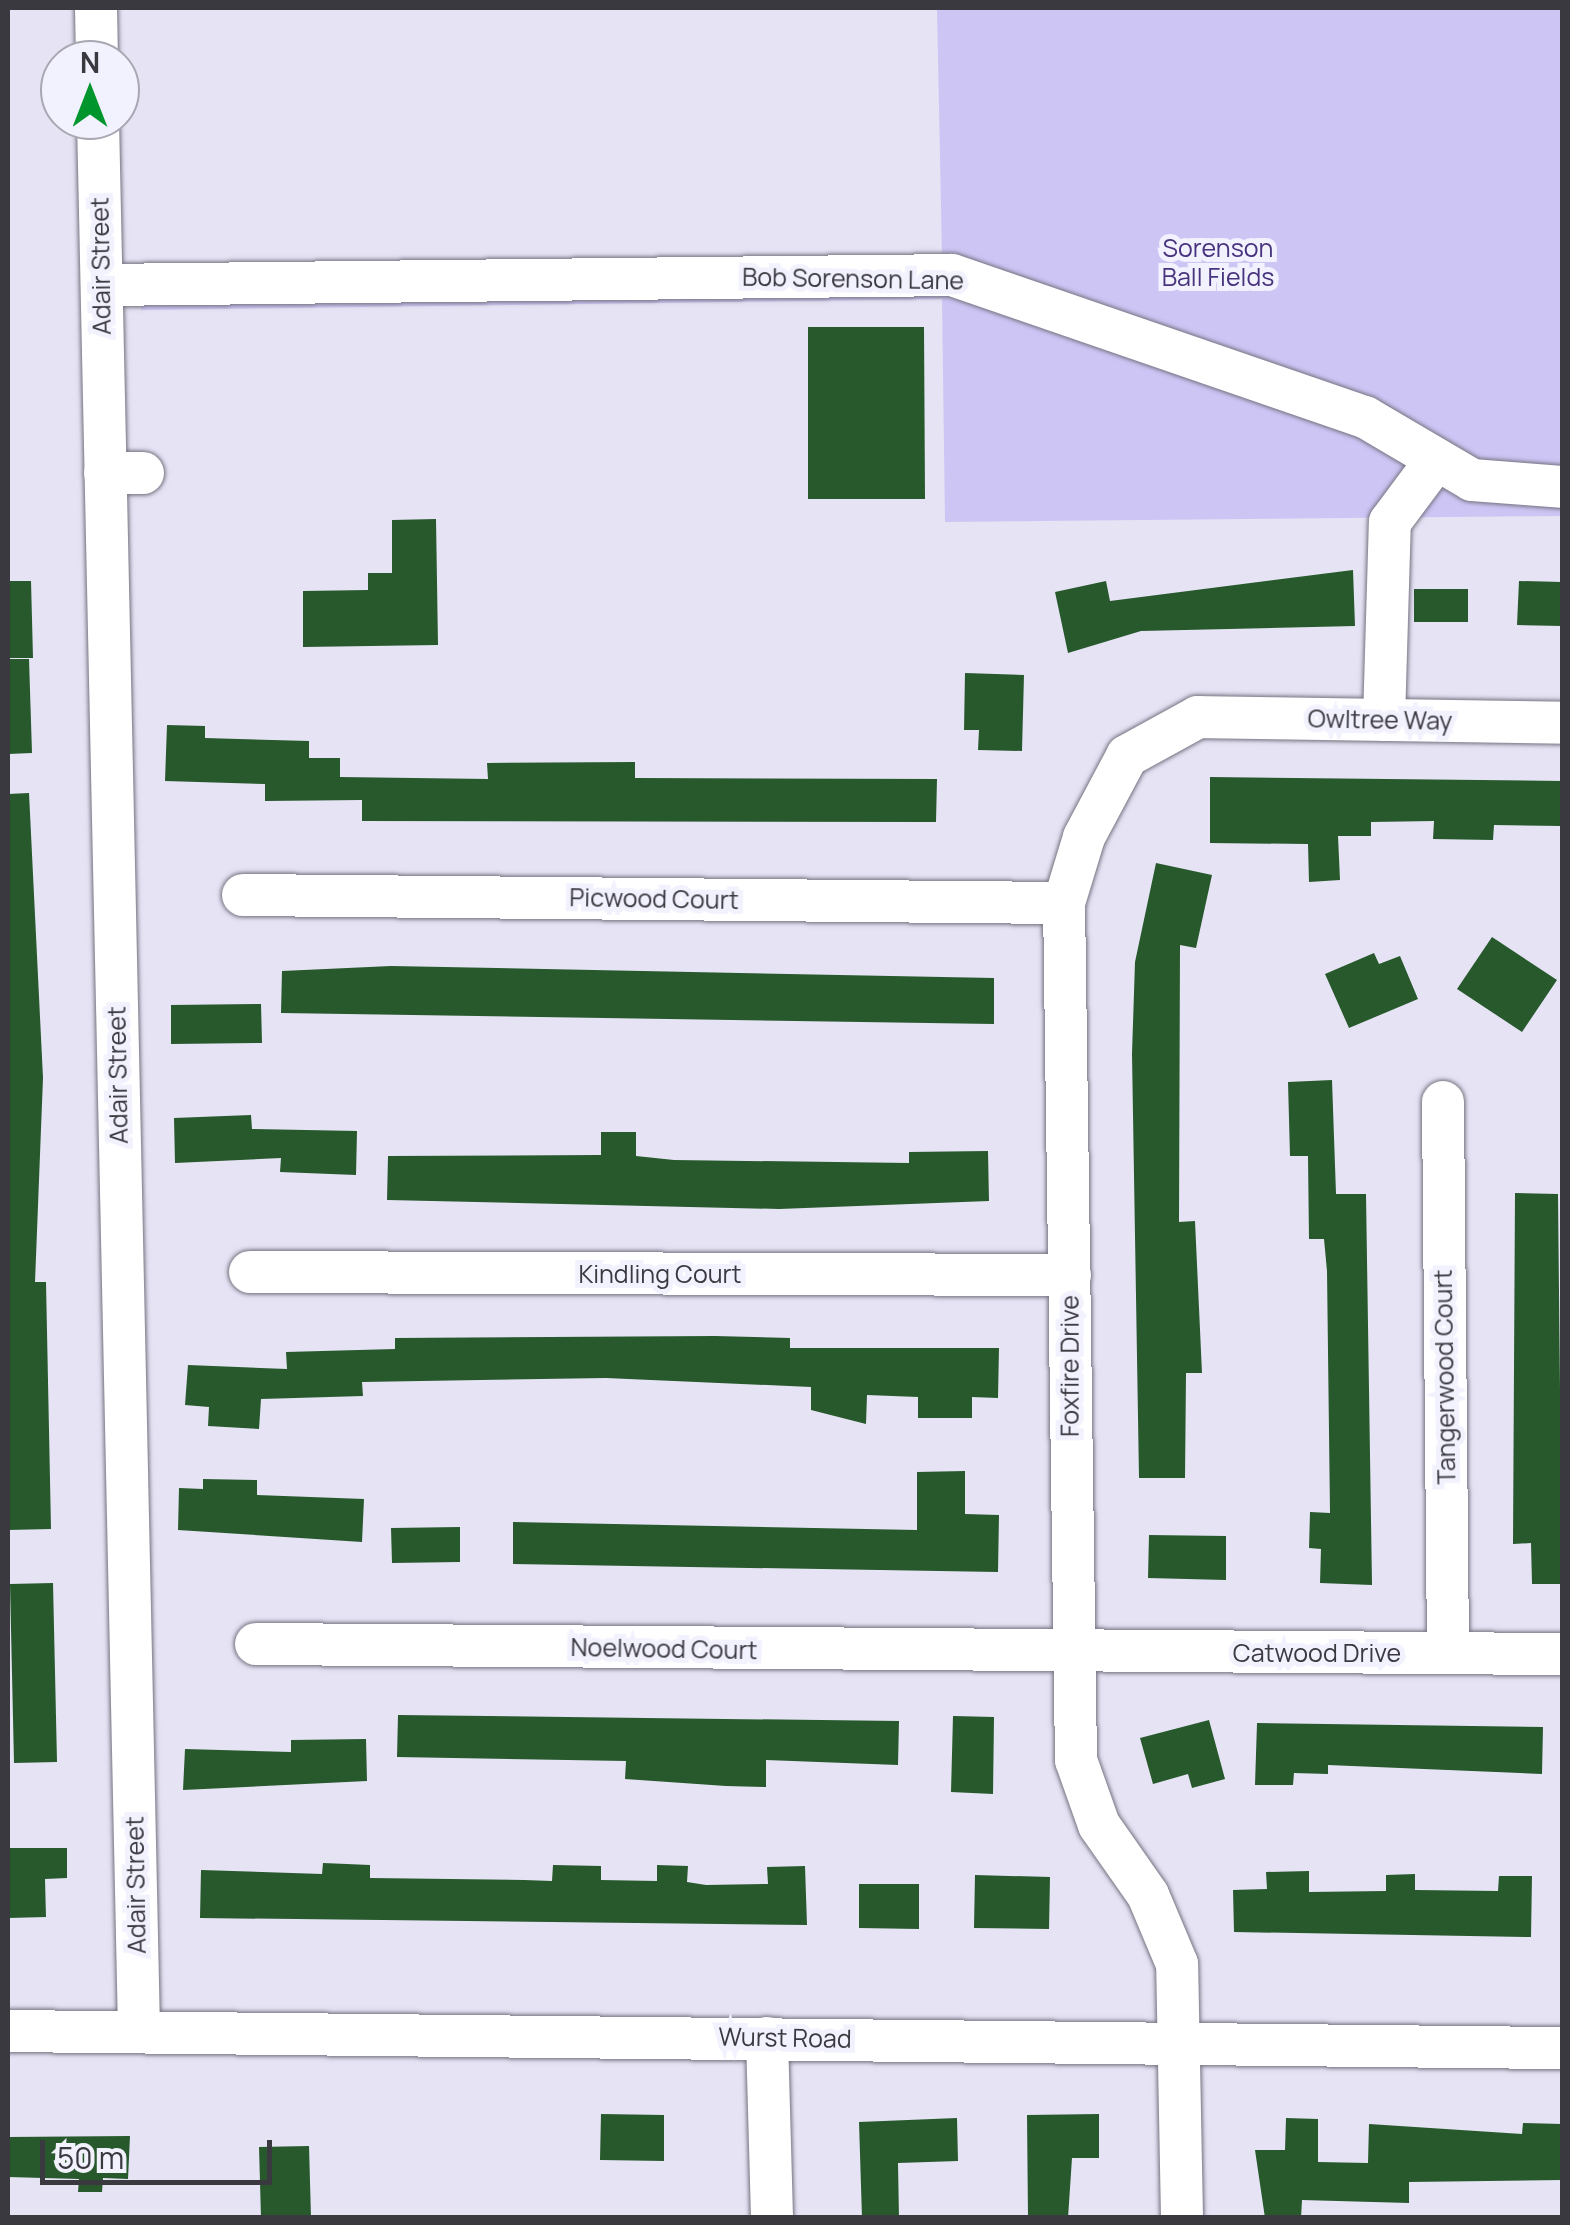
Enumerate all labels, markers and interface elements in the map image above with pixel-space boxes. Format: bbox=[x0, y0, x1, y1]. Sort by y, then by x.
north arrow bbox=[40, 40, 140, 140]
text: N bbox=[80, 43, 100, 81]
street label: Adair Street bbox=[85, 197, 117, 335]
park label: Sorenson Ball Fields bbox=[1162, 234, 1274, 293]
street label: Bob Sorenson Lane bbox=[742, 262, 964, 296]
street label: Owltree Way bbox=[1307, 704, 1453, 736]
street label: Picwood Court bbox=[569, 883, 739, 915]
street label: Adair Street bbox=[102, 1006, 134, 1144]
street label: Kindling Court bbox=[578, 1259, 742, 1289]
street label: Tangerwood Court bbox=[1428, 1269, 1462, 1485]
street label: Foxfire Drive bbox=[1055, 1295, 1085, 1437]
street label: Noelwood Court bbox=[570, 1632, 758, 1666]
street label: Catwood Drive bbox=[1233, 1638, 1401, 1668]
street label: Adair Street bbox=[120, 1816, 152, 1954]
street label: Wurst Road bbox=[718, 2022, 852, 2054]
scale bar bbox=[45, 2120, 278, 2182]
text: 50 m bbox=[57, 2137, 124, 2178]

